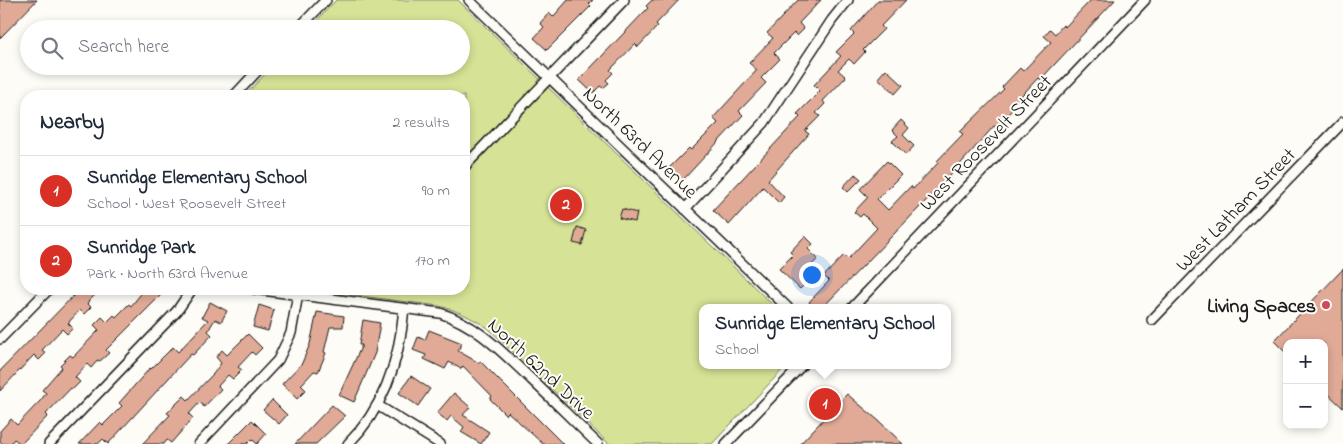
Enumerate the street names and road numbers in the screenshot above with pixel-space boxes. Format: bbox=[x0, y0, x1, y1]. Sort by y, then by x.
street label: West Roosevelt Street bbox=[914, 69, 1060, 219]
street label: North 63rd Avenue bbox=[575, 81, 704, 207]
street label: West Latham Street bbox=[1170, 142, 1304, 279]
street label: North 62nd Drive bbox=[480, 312, 601, 427]

